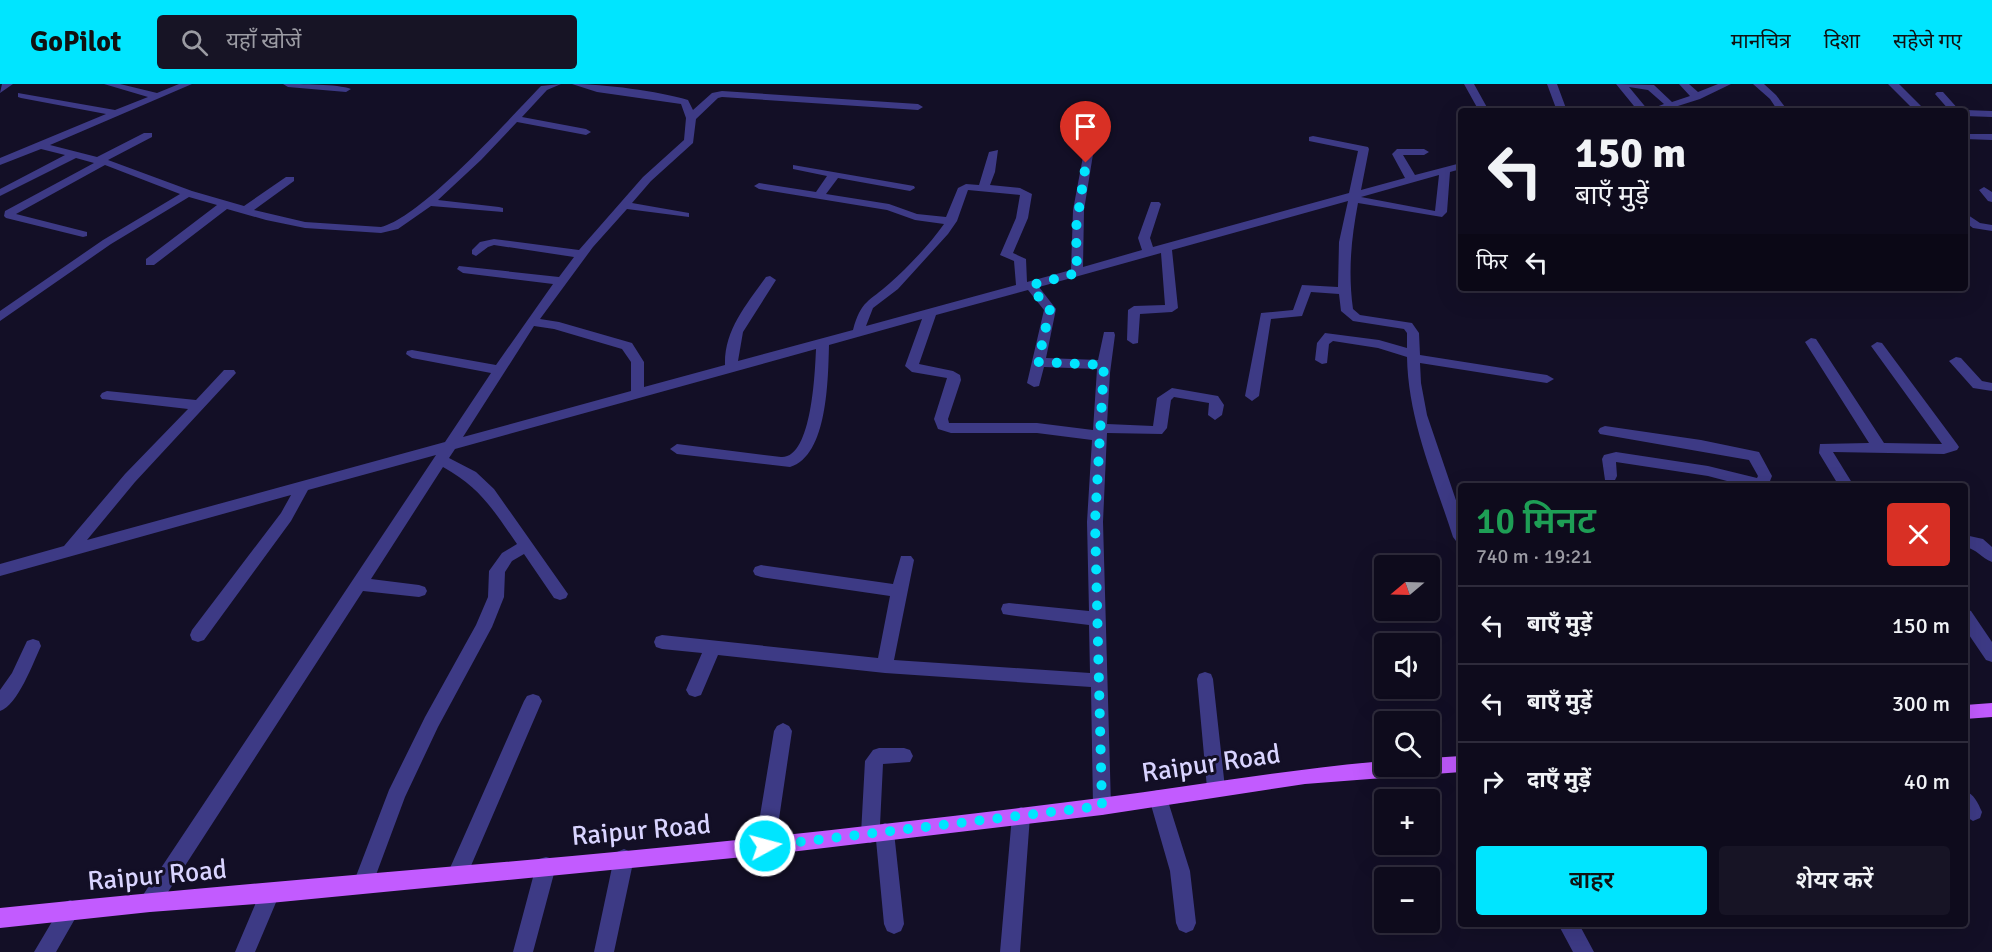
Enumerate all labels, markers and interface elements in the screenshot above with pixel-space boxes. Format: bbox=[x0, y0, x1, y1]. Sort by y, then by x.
search box bbox=[157, 15, 577, 69]
text: GoPilot bbox=[30, 25, 121, 59]
icon: search bbox=[178, 26, 211, 59]
text: यहाँ खोजें bbox=[226, 27, 301, 54]
text: मानचित्र bbox=[1731, 28, 1791, 54]
text: दिशा bbox=[1824, 28, 1860, 54]
text: सहेजे गए bbox=[1893, 28, 1962, 54]
pin bbox=[1060, 101, 1111, 163]
icon: arrive bbox=[1069, 110, 1102, 143]
text: 150 m bbox=[1575, 128, 1686, 179]
icon: left bbox=[1476, 132, 1554, 210]
text: बाएँ मुड़ें bbox=[1575, 179, 1649, 212]
icon: left bbox=[1520, 246, 1553, 279]
text: फिर bbox=[1476, 248, 1508, 275]
text: 10 मिनट bbox=[1476, 499, 1596, 544]
button: close bbox=[1887, 503, 1950, 566]
text: 740 m · 19:21 bbox=[1476, 544, 1592, 569]
north arrow bbox=[1374, 555, 1440, 621]
map controls bbox=[1374, 555, 1440, 933]
icon: left bbox=[1476, 609, 1509, 642]
text: बाएँ मुड़ें bbox=[1527, 610, 1592, 637]
text: 150 m bbox=[1892, 612, 1950, 639]
button: sound bbox=[1374, 633, 1440, 699]
icon: left bbox=[1476, 687, 1509, 720]
text: बाएँ मुड़ें bbox=[1527, 688, 1592, 715]
text: 300 m bbox=[1892, 690, 1950, 717]
button: search bbox=[1374, 711, 1440, 777]
street label: Raipur Road bbox=[1140, 737, 1283, 790]
icon: right bbox=[1476, 765, 1509, 798]
text: दाएँ मुड़ें bbox=[1527, 766, 1591, 793]
text: 40 m bbox=[1904, 768, 1950, 795]
button: + bbox=[1374, 789, 1440, 855]
street label: Raipur Road bbox=[570, 808, 712, 853]
position arrow bbox=[733, 814, 797, 878]
button: बाहर bbox=[1476, 846, 1707, 915]
button: शेयर करें bbox=[1719, 846, 1950, 915]
street label: Raipur Road bbox=[86, 853, 228, 898]
button: − bbox=[1374, 867, 1440, 933]

